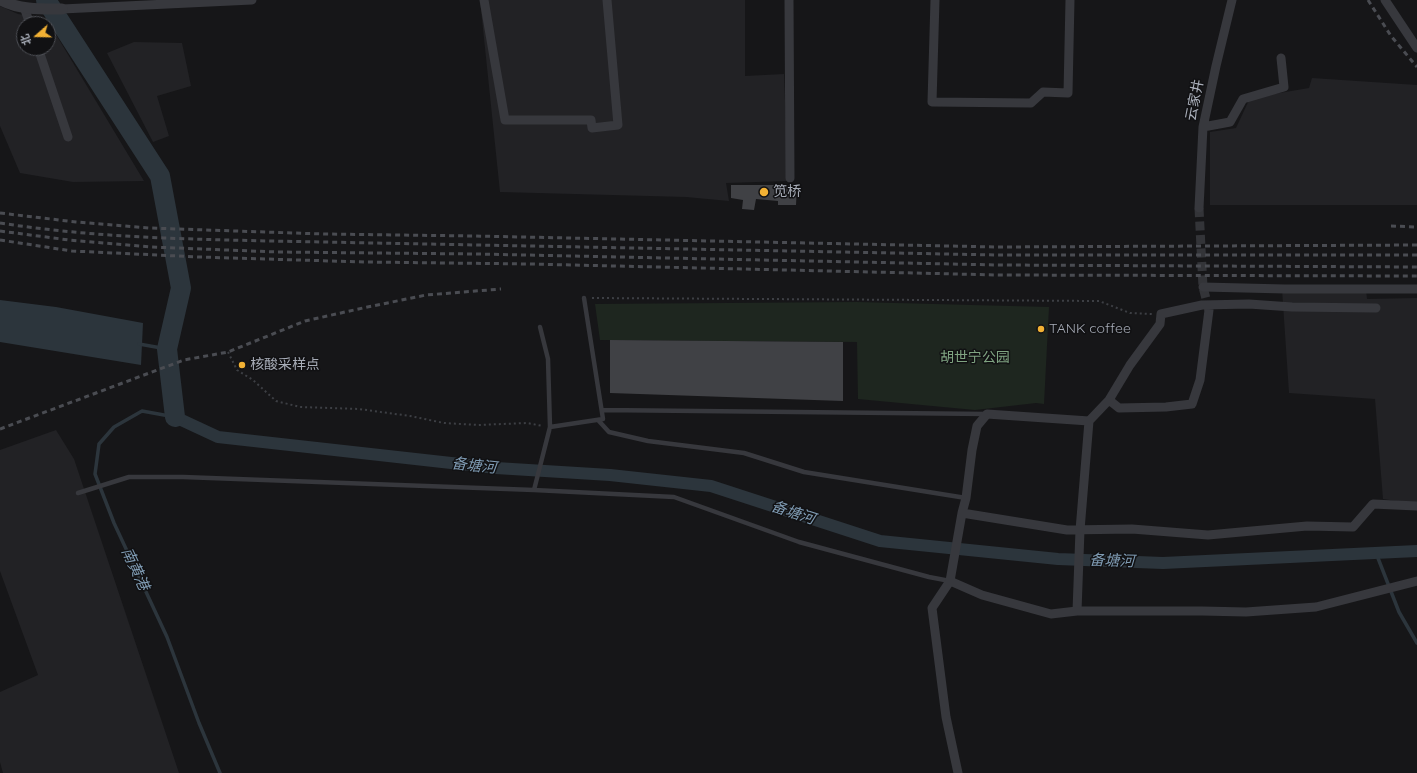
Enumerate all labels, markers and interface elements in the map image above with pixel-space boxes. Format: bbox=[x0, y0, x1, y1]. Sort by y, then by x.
north arrow bbox=[16, 16, 56, 56]
text: 北 bbox=[17, 32, 34, 47]
street label: 云家井 bbox=[1183, 78, 1207, 122]
place label: 笕桥 bbox=[773, 184, 801, 200]
marker: 笕桥 bbox=[758, 186, 770, 198]
place label: TANK coffee bbox=[1049, 321, 1131, 337]
marker: TANK coffee bbox=[1036, 324, 1046, 334]
park label: 胡世宁公园 bbox=[940, 350, 1010, 366]
place label: 核酸采样点 bbox=[250, 357, 320, 373]
marker: 核酸采样点 bbox=[237, 360, 247, 370]
water label: 备塘河 bbox=[451, 455, 497, 477]
water label: 备塘河 bbox=[769, 497, 817, 529]
water label: 南黄港 bbox=[117, 545, 153, 593]
water label: 备塘河 bbox=[1089, 551, 1135, 571]

